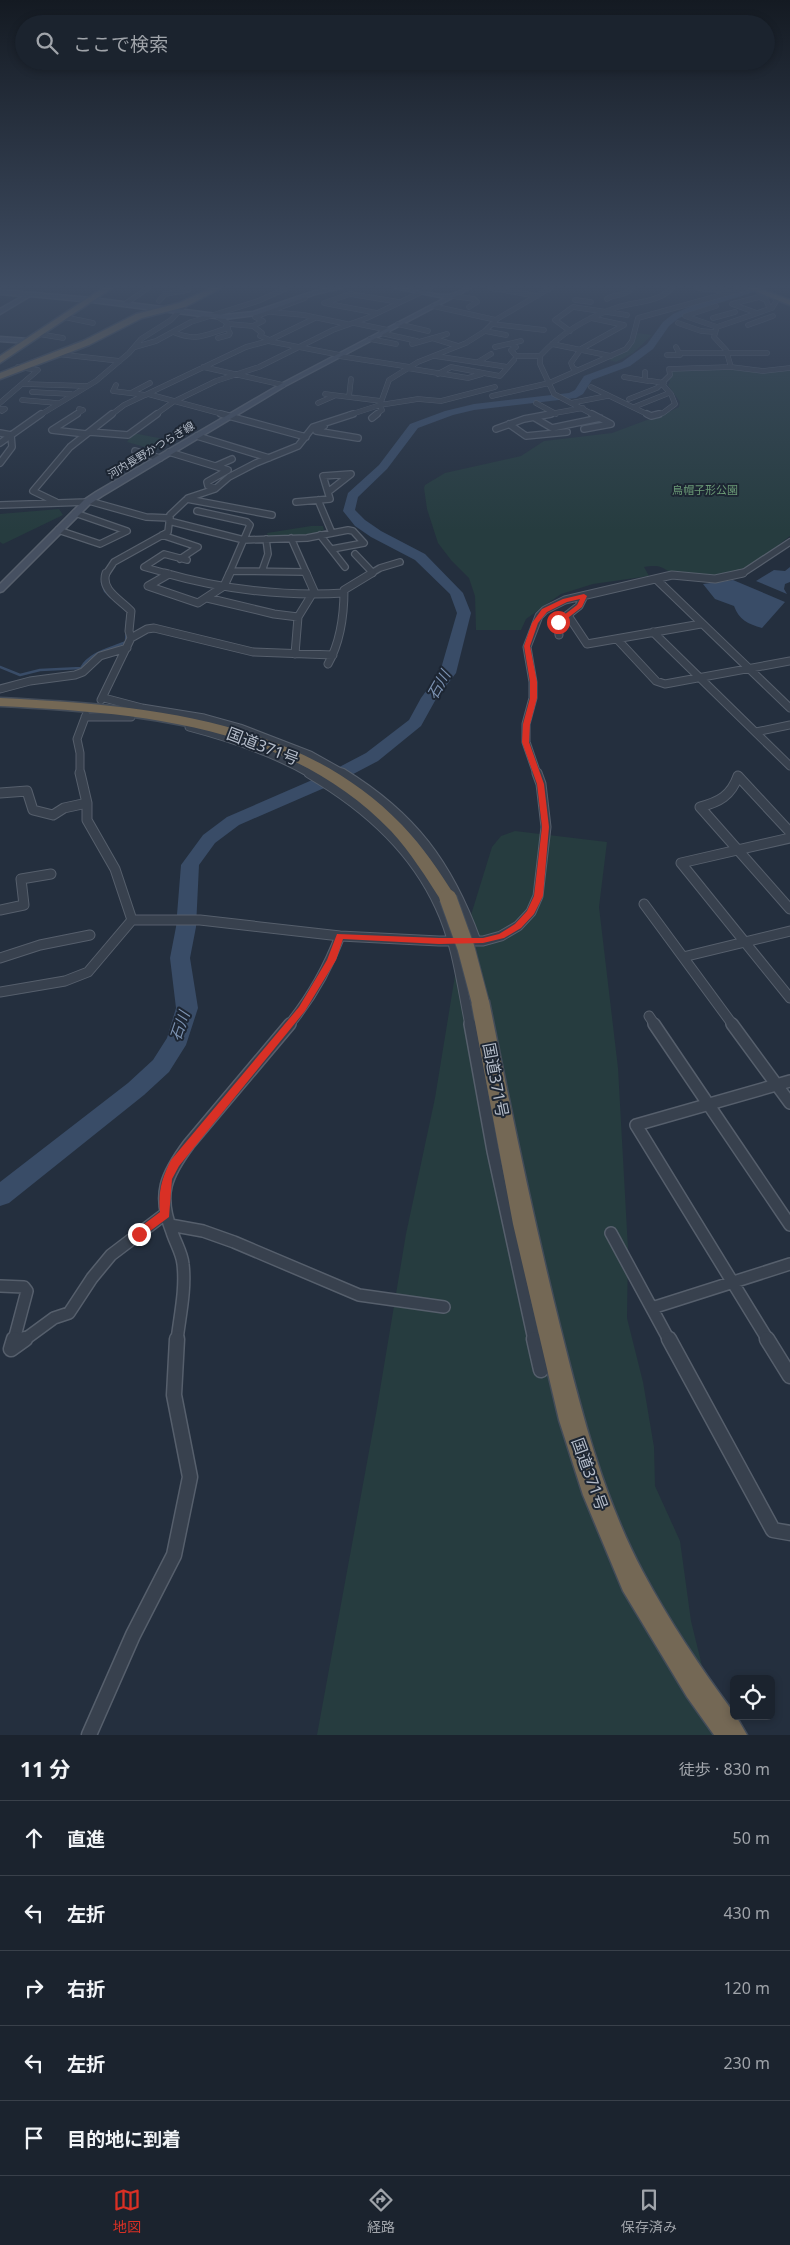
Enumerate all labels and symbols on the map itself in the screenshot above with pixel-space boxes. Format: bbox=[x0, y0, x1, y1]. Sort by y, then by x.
street label: 河内長野かつらぎ線 bbox=[104, 418, 197, 481]
park label: 烏帽子形公園 bbox=[672, 482, 738, 497]
route start bbox=[547, 611, 570, 634]
water label: 石川 bbox=[422, 665, 455, 702]
street label: 国道371号 bbox=[224, 722, 302, 770]
water label: 石川 bbox=[165, 1006, 194, 1043]
street label: 国道371号 bbox=[478, 1041, 514, 1119]
route end bbox=[128, 1223, 151, 1246]
street label: 国道371号 bbox=[567, 1435, 613, 1513]

